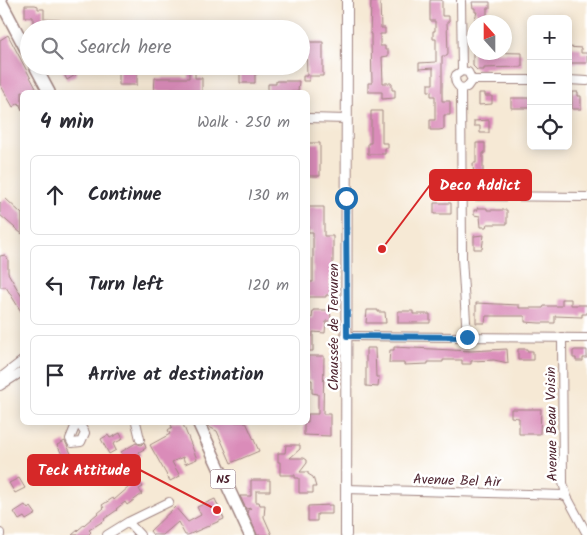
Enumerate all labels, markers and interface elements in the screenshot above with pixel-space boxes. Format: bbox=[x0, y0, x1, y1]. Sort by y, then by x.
north arrow bbox=[467, 15, 512, 60]
map controls bbox=[527, 15, 572, 150]
button: + bbox=[527, 15, 572, 60]
search box bbox=[20, 20, 310, 75]
text: Search here bbox=[78, 33, 172, 63]
icon: search bbox=[38, 34, 66, 62]
button: − bbox=[527, 60, 572, 105]
button: locate bbox=[527, 105, 572, 150]
text: 4 min bbox=[40, 106, 94, 139]
text: Walk · 250 m bbox=[197, 110, 290, 135]
callout: Deco Addict bbox=[430, 170, 531, 200]
text: Deco Addict bbox=[440, 174, 521, 198]
text: Continue bbox=[88, 180, 161, 210]
icon: ahead bbox=[41, 181, 69, 209]
text: 130 m bbox=[248, 183, 289, 208]
route start bbox=[335, 187, 358, 210]
street label: Chaussée de Tervuren bbox=[323, 263, 345, 391]
text: Turn left bbox=[88, 270, 163, 300]
icon: left bbox=[41, 271, 69, 299]
text: 120 m bbox=[248, 273, 289, 298]
route end bbox=[456, 326, 479, 349]
text: Arrive at destination bbox=[88, 360, 264, 390]
icon: arrive bbox=[41, 361, 69, 389]
street label: Avenue Beau Voisin bbox=[540, 366, 564, 482]
callout: Teck Attitude bbox=[28, 455, 140, 485]
text: Teck Attitude bbox=[38, 459, 131, 483]
street label: Avenue Bel Air bbox=[413, 468, 502, 494]
road number: N5 bbox=[210, 469, 236, 488]

